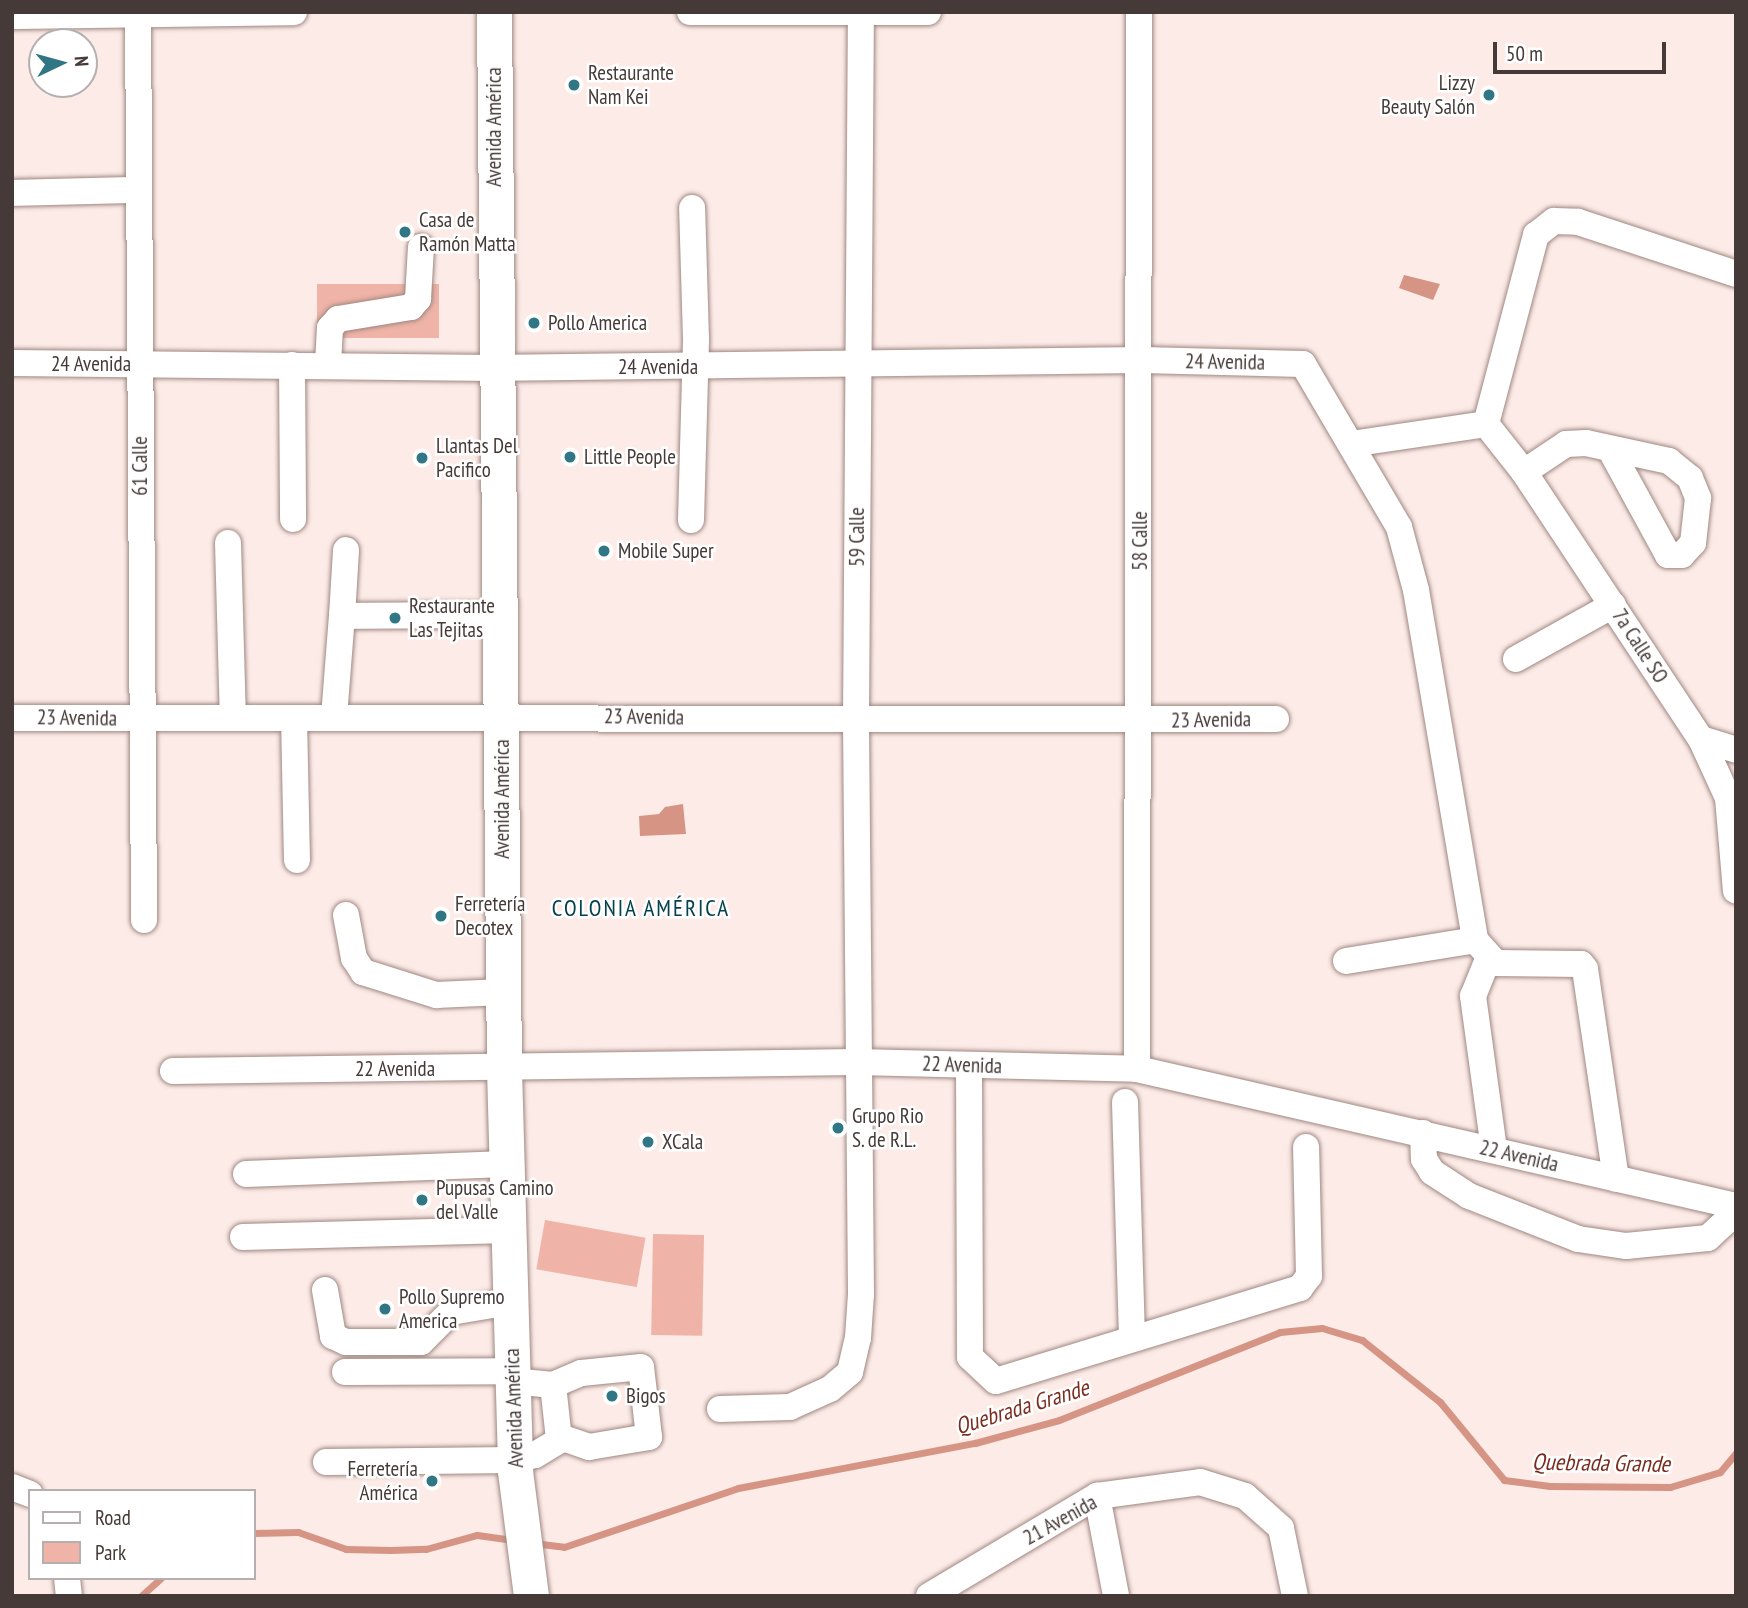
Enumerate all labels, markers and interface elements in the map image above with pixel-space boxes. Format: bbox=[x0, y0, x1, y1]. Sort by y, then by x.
north arrow bbox=[28, 28, 98, 98]
scale bar bbox=[1496, 28, 1669, 72]
text: 50 m bbox=[1506, 40, 1543, 67]
text: N bbox=[70, 55, 94, 67]
place label: Restaurante Nam Kei bbox=[588, 60, 674, 110]
street label: Avenida América bbox=[481, 67, 507, 187]
place label: Lizzy Beauty Salón bbox=[1380, 70, 1475, 120]
marker: Restaurante Nam Kei bbox=[566, 77, 582, 93]
marker: Lizzy Beauty Salón bbox=[1481, 87, 1497, 103]
place label: Casa de Ramón Matta bbox=[419, 207, 516, 257]
marker: Casa de Ramón Matta bbox=[397, 224, 413, 240]
place label: Pollo America bbox=[548, 310, 648, 336]
marker: Pollo America bbox=[526, 315, 542, 331]
street label: 24 Avenida bbox=[1184, 349, 1266, 375]
street label: 24 Avenida bbox=[51, 351, 131, 377]
street label: 24 Avenida bbox=[618, 354, 698, 380]
place label: Llantas Del Pacifico bbox=[436, 433, 518, 483]
street label: 61 Calle bbox=[127, 436, 153, 496]
place label: Little People bbox=[584, 444, 676, 470]
marker: Little People bbox=[562, 449, 578, 465]
marker: Llantas Del Pacifico bbox=[414, 450, 430, 466]
street label: 59 Calle bbox=[844, 507, 870, 567]
street label: 58 Calle bbox=[1127, 511, 1153, 571]
place label: Mobile Super bbox=[618, 538, 714, 564]
marker: Mobile Super bbox=[596, 543, 612, 559]
place label: Restaurante Las Tejitas bbox=[409, 593, 495, 643]
street label: 7a Calle SO bbox=[1607, 604, 1673, 688]
marker: Restaurante Las Tejitas bbox=[387, 610, 403, 626]
street label: 23 Avenida bbox=[603, 704, 685, 730]
street label: 23 Avenida bbox=[36, 705, 118, 731]
street label: 23 Avenida bbox=[1170, 707, 1252, 733]
street label: Avenida América bbox=[489, 739, 515, 859]
place label: Ferretería Decotex bbox=[455, 891, 526, 941]
district label: COLONIA AMÉRICA bbox=[553, 894, 729, 922]
marker: Ferretería Decotex bbox=[433, 908, 449, 924]
street label: 22 Avenida bbox=[921, 1051, 1003, 1079]
street label: 22 Avenida bbox=[355, 1056, 435, 1082]
place label: Grupo Rio S. de R.L. bbox=[852, 1103, 924, 1153]
marker: Grupo Rio S. de R.L. bbox=[830, 1120, 846, 1136]
place label: XCala bbox=[662, 1129, 703, 1155]
marker: XCala bbox=[640, 1134, 656, 1150]
street label: 22 Avenida bbox=[1477, 1135, 1561, 1177]
place label: Pupusas Camino del Valle bbox=[436, 1175, 554, 1225]
marker: Pupusas Camino del Valle bbox=[414, 1192, 430, 1208]
place label: Pollo Supremo America bbox=[399, 1284, 505, 1334]
marker: Pollo Supremo America bbox=[377, 1301, 393, 1317]
street label: Avenida América bbox=[499, 1347, 529, 1469]
water label: Quebrada Grande bbox=[952, 1374, 1092, 1440]
place label: Bigos bbox=[626, 1383, 666, 1409]
marker: Bigos bbox=[604, 1388, 620, 1404]
water label: Quebrada Grande bbox=[1532, 1448, 1670, 1478]
place label: Ferretería América bbox=[347, 1456, 418, 1506]
marker: Ferretería América bbox=[424, 1473, 440, 1489]
legend bbox=[28, 1489, 256, 1580]
street label: 21 Avenida bbox=[1019, 1489, 1101, 1551]
text: Road bbox=[95, 1504, 131, 1531]
text: Park bbox=[95, 1539, 126, 1566]

